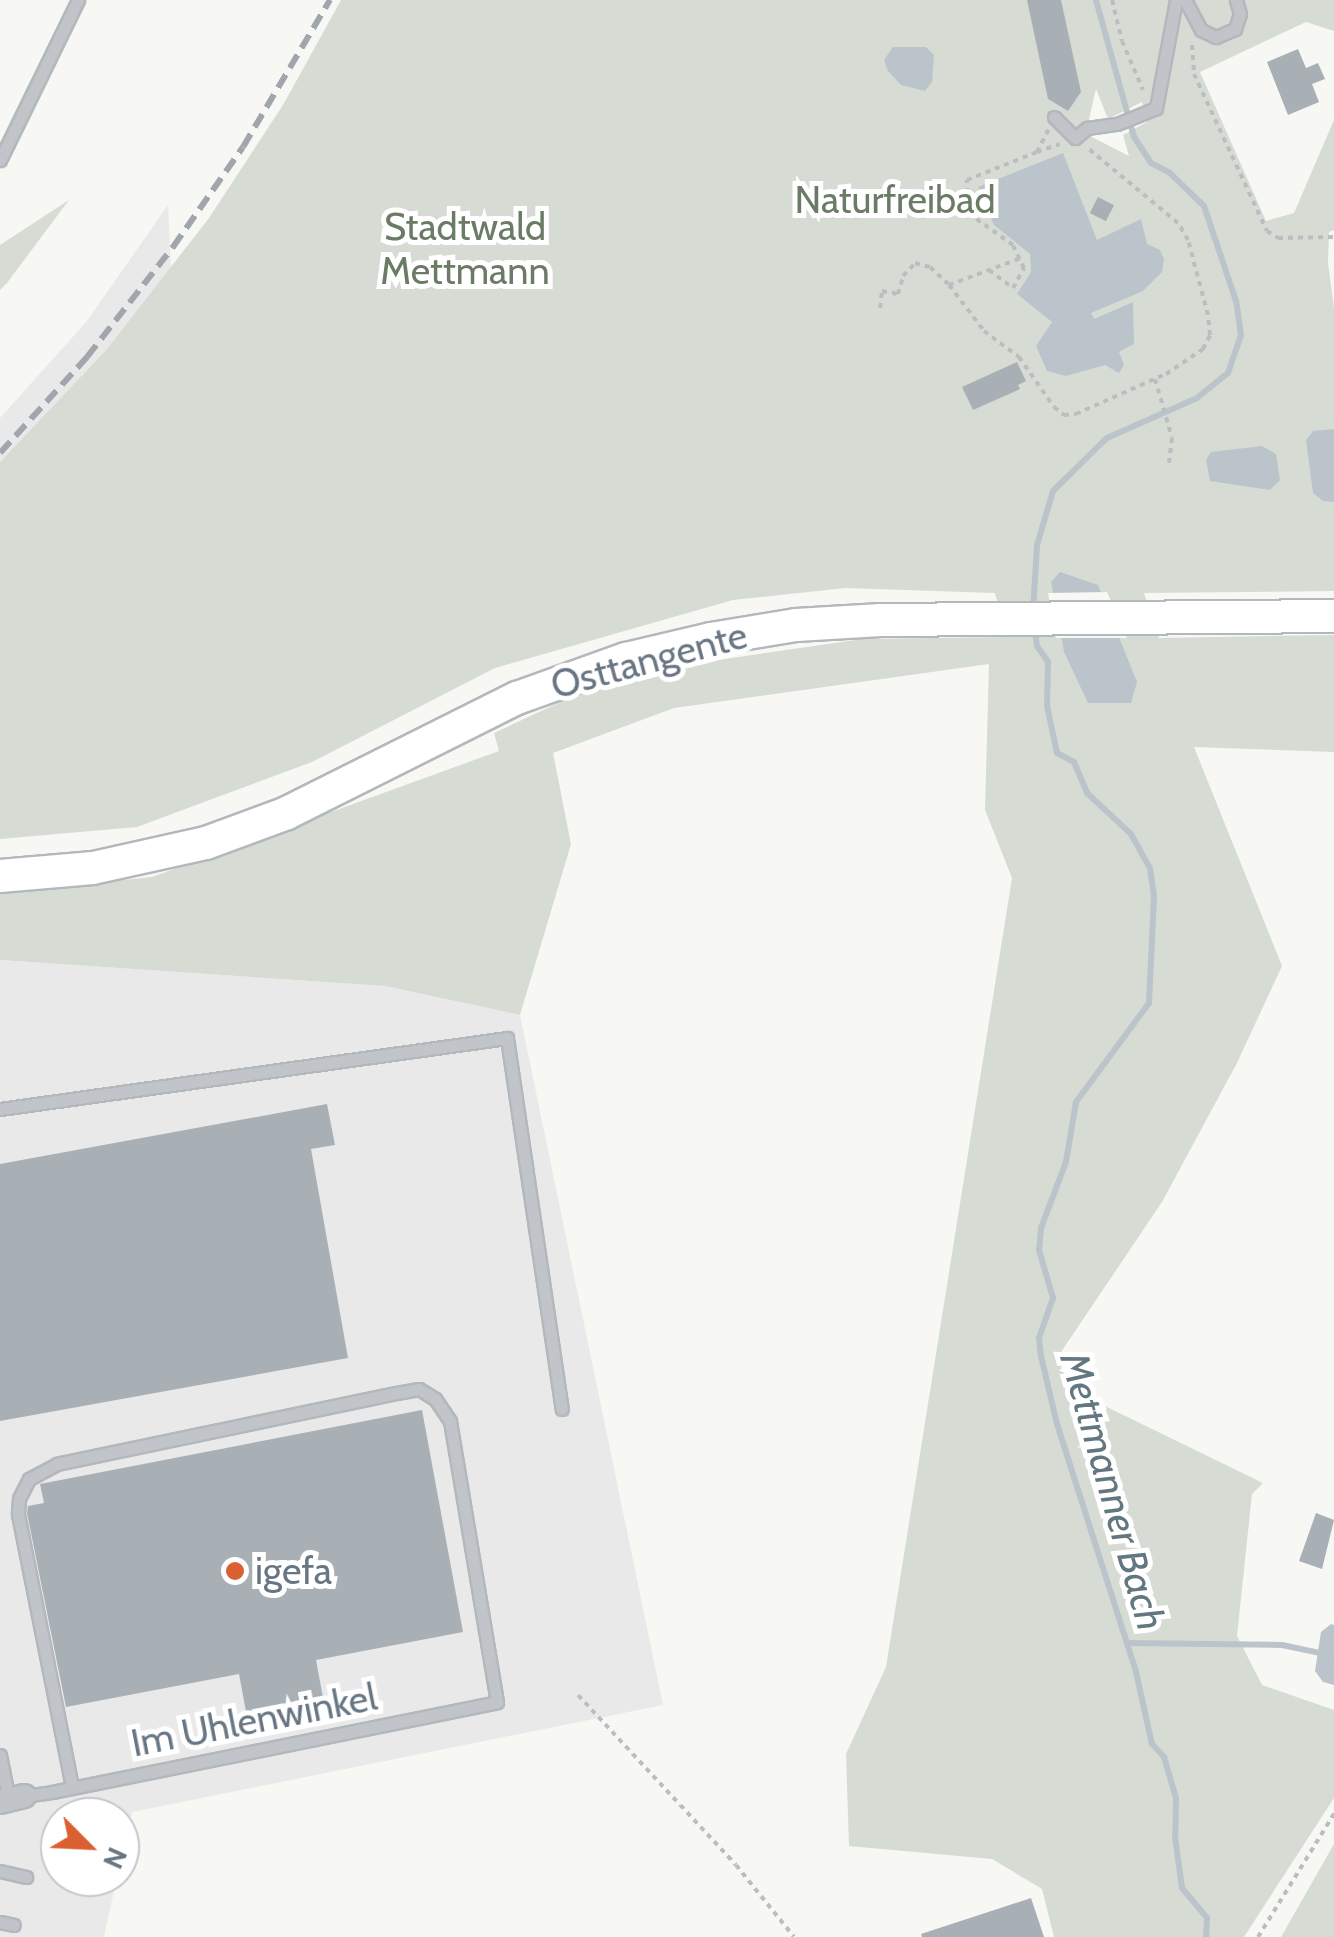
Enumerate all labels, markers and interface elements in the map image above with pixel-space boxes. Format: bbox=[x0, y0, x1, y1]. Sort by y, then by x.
park label: Naturfreibad bbox=[795, 177, 995, 223]
park label: Stadtwald Mettmann bbox=[380, 204, 550, 294]
street label: Osttangente bbox=[546, 612, 752, 708]
water label: Mettmanner Bach bbox=[1050, 1347, 1176, 1635]
place label: igefa bbox=[255, 1548, 332, 1594]
marker: igefa bbox=[224, 1560, 246, 1582]
street label: Im Uhlenwinkel bbox=[127, 1674, 381, 1766]
north arrow bbox=[40, 1797, 140, 1897]
text: N bbox=[96, 1842, 135, 1874]

